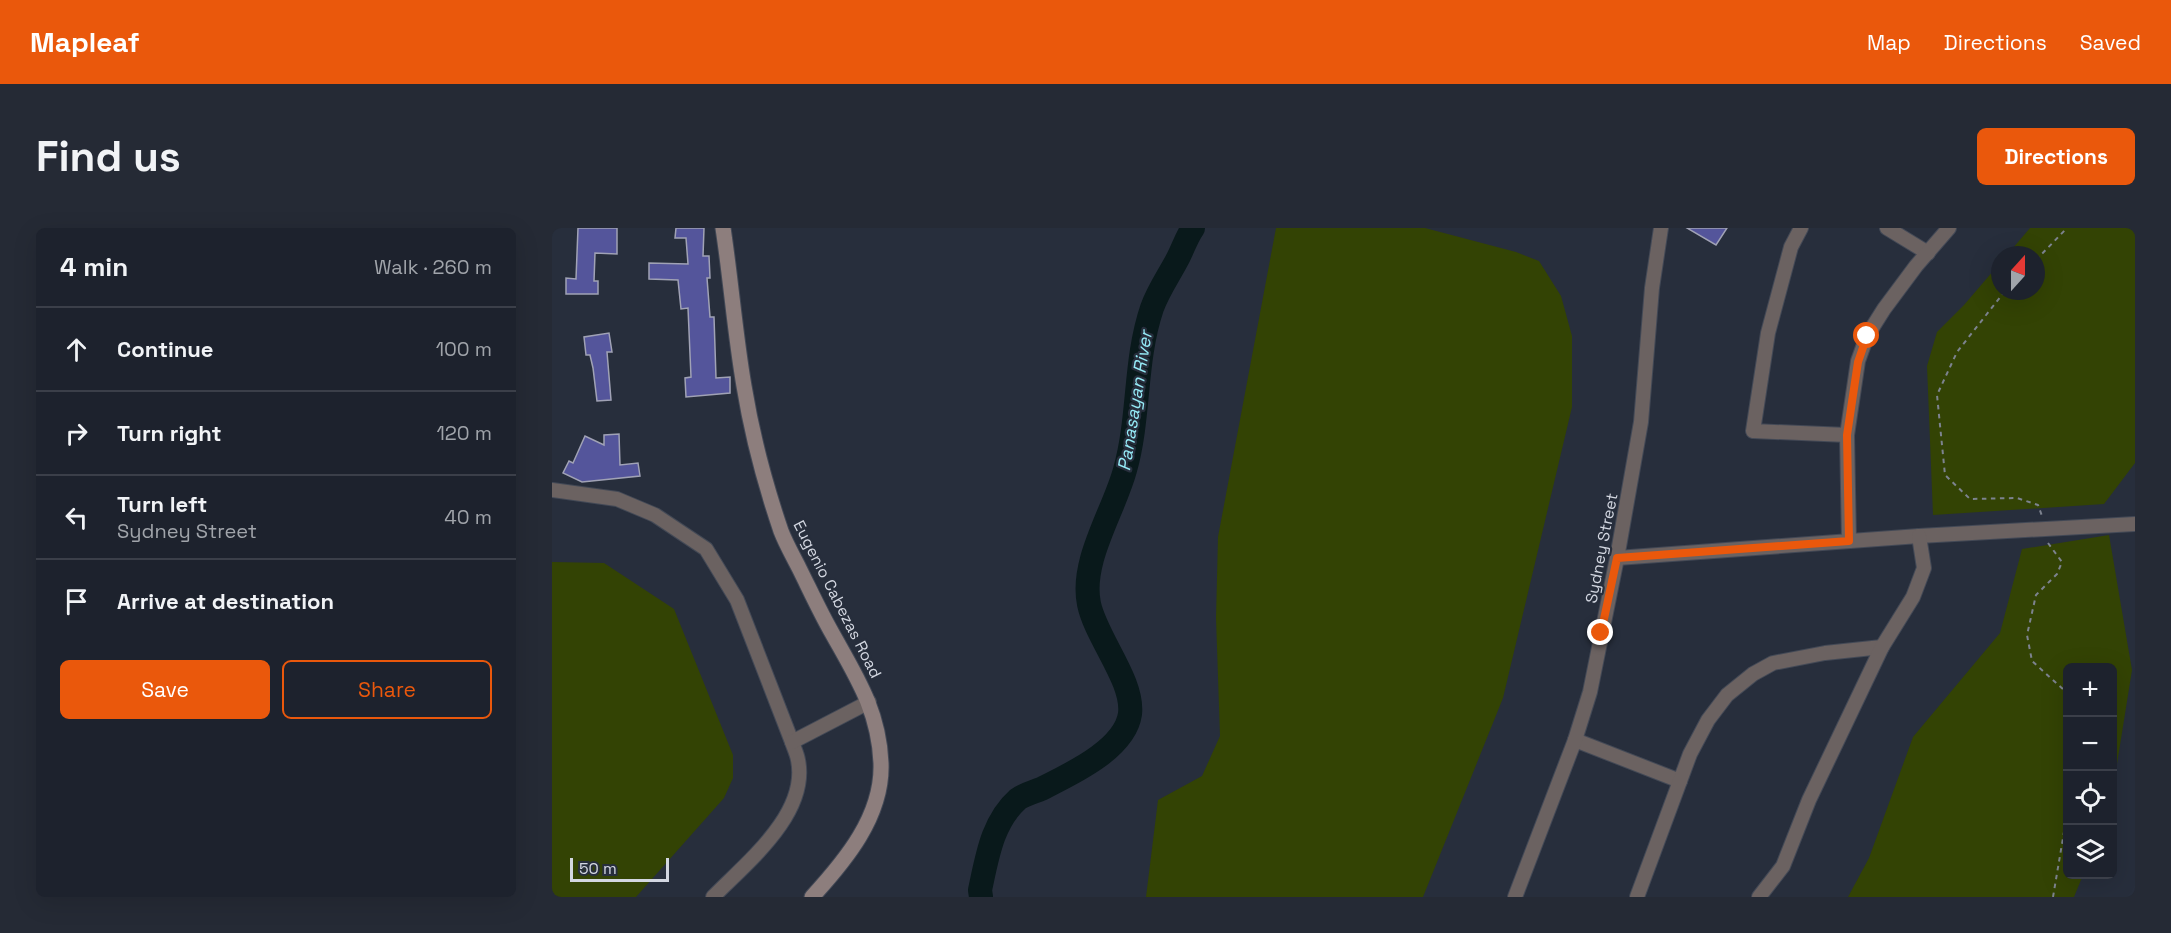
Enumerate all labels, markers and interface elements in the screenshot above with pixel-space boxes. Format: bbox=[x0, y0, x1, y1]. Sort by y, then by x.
text: Mapleaf bbox=[30, 24, 140, 60]
text: Map bbox=[1867, 29, 1911, 56]
text: Directions bbox=[1944, 29, 2047, 56]
text: Saved bbox=[2080, 29, 2141, 56]
button: Directions bbox=[1977, 128, 2135, 185]
text: Find us bbox=[36, 130, 181, 183]
north arrow bbox=[1991, 246, 2045, 300]
text: 4 min bbox=[60, 250, 128, 284]
text: Walk · 260 m bbox=[374, 254, 492, 280]
route start bbox=[1853, 322, 1879, 348]
water label: Panasayan River bbox=[1112, 327, 1157, 473]
icon: ahead bbox=[60, 333, 93, 366]
text: Continue bbox=[117, 335, 213, 363]
text: 100 m bbox=[436, 336, 492, 362]
icon: right bbox=[60, 417, 93, 450]
text: Turn right bbox=[117, 419, 222, 447]
text: 120 m bbox=[436, 420, 492, 446]
text: Turn left bbox=[117, 490, 207, 518]
street label: Sydney Street bbox=[1580, 491, 1622, 605]
icon: left bbox=[60, 501, 93, 534]
text: 40 m bbox=[444, 504, 492, 530]
street label: Eugenio Cabezas Road bbox=[789, 517, 887, 682]
text: Sydney Street bbox=[117, 518, 257, 544]
icon: arrive bbox=[60, 585, 93, 618]
text: Arrive at destination bbox=[117, 587, 334, 615]
route end bbox=[1587, 619, 1613, 645]
button: Save bbox=[60, 660, 270, 719]
button: Share bbox=[282, 660, 492, 719]
map controls bbox=[2063, 663, 2117, 879]
button: + bbox=[2063, 663, 2117, 717]
button: − bbox=[2063, 717, 2117, 771]
button: locate bbox=[2063, 771, 2117, 825]
button: layers bbox=[2063, 825, 2117, 879]
scale bar bbox=[570, 855, 669, 882]
text: 50 m bbox=[579, 858, 617, 879]

